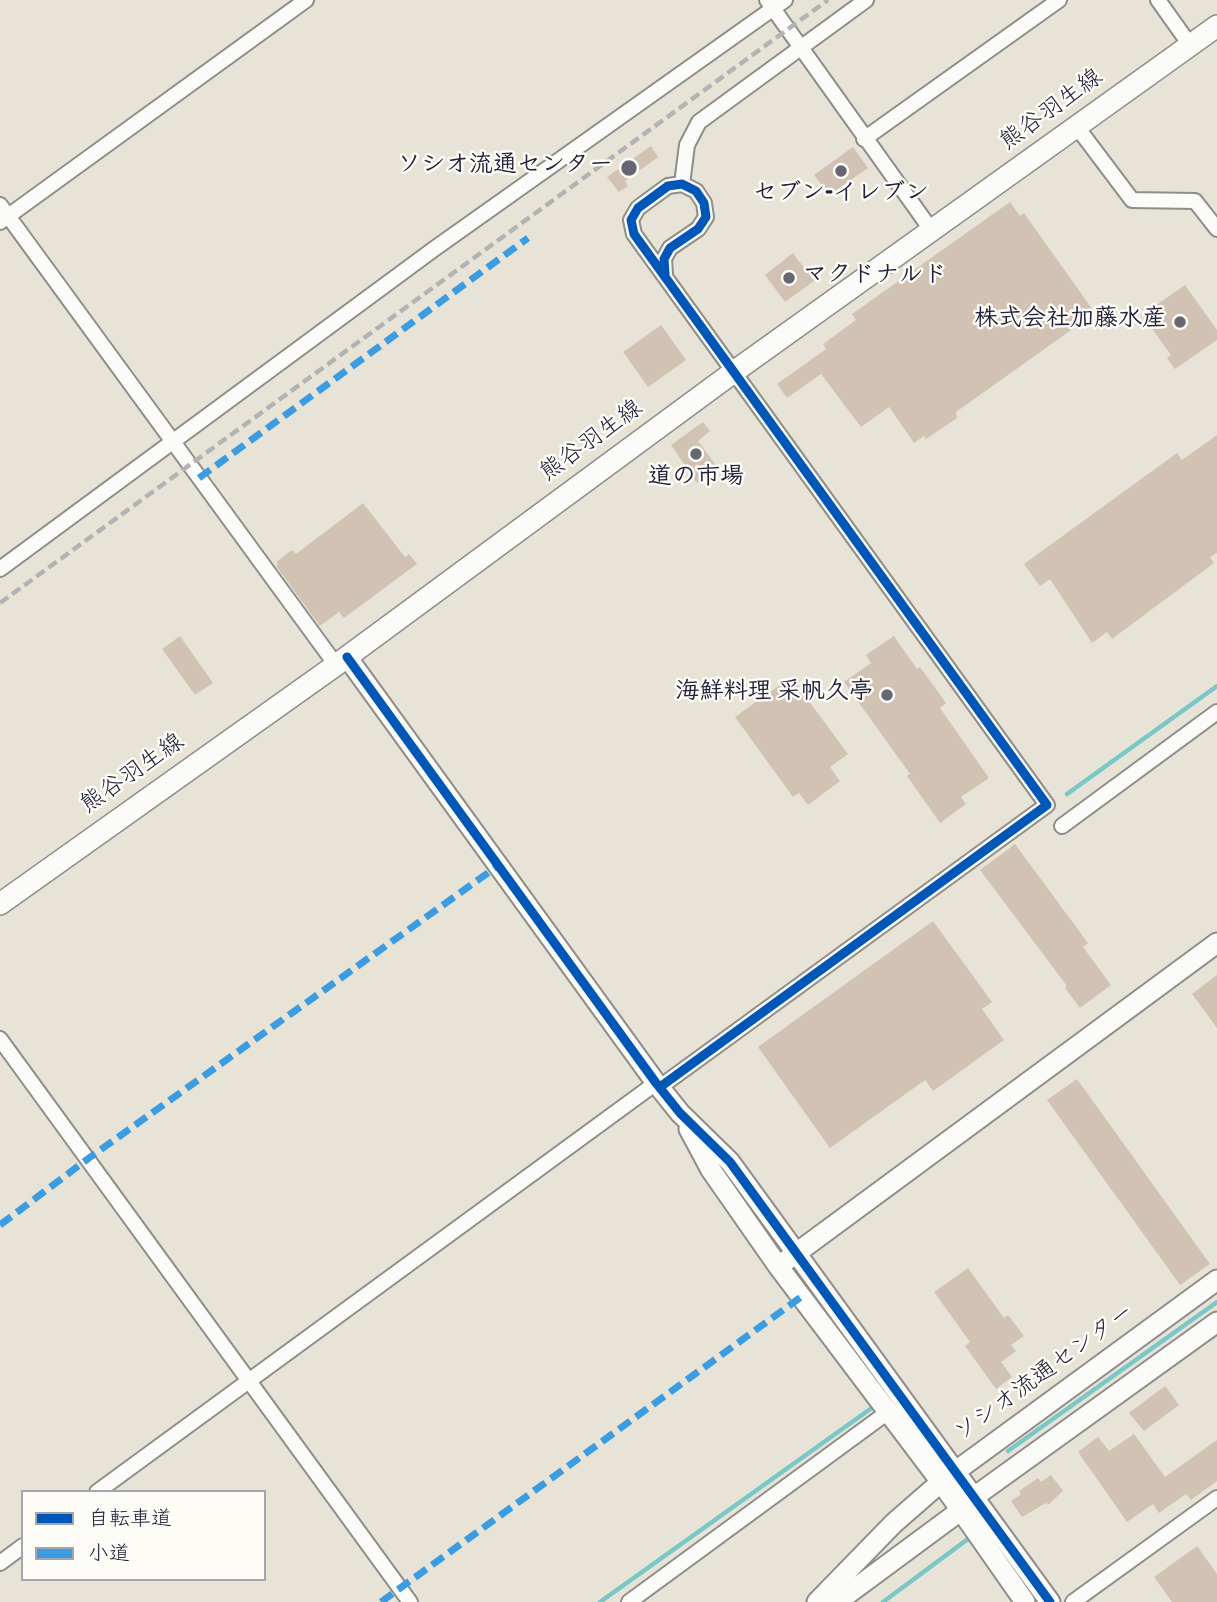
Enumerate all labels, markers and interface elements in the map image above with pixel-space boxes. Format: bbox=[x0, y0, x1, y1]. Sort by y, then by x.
street label: 熊谷羽生線 bbox=[996, 65, 1110, 159]
place label: ソシオ流通センター bbox=[397, 154, 613, 182]
marker: ソシオ流通センター bbox=[619, 158, 639, 178]
marker: セブン-イレブン bbox=[833, 163, 849, 179]
place label: セブン-イレブン bbox=[753, 182, 929, 210]
place label: マクドナルド bbox=[803, 264, 947, 292]
marker: マクドナルド bbox=[781, 270, 797, 286]
place label: 株式会社加藤水産 bbox=[974, 308, 1166, 336]
marker: 株式会社加藤水産 bbox=[1172, 314, 1188, 330]
street label: 熊谷羽生線 bbox=[536, 396, 650, 490]
marker: 道の市場 bbox=[688, 446, 704, 462]
place label: 道の市場 bbox=[648, 466, 744, 494]
place label: 海鮮料理 采帆久亭 bbox=[676, 681, 873, 709]
marker: 海鮮料理 采帆久亭 bbox=[879, 687, 895, 703]
street label: 熊谷羽生線 bbox=[77, 730, 191, 822]
street label: ソシオ流通センター bbox=[950, 1300, 1142, 1450]
legend bbox=[21, 1490, 266, 1581]
text: 自転車道 bbox=[88, 1506, 172, 1536]
text: 小道 bbox=[88, 1541, 130, 1571]

